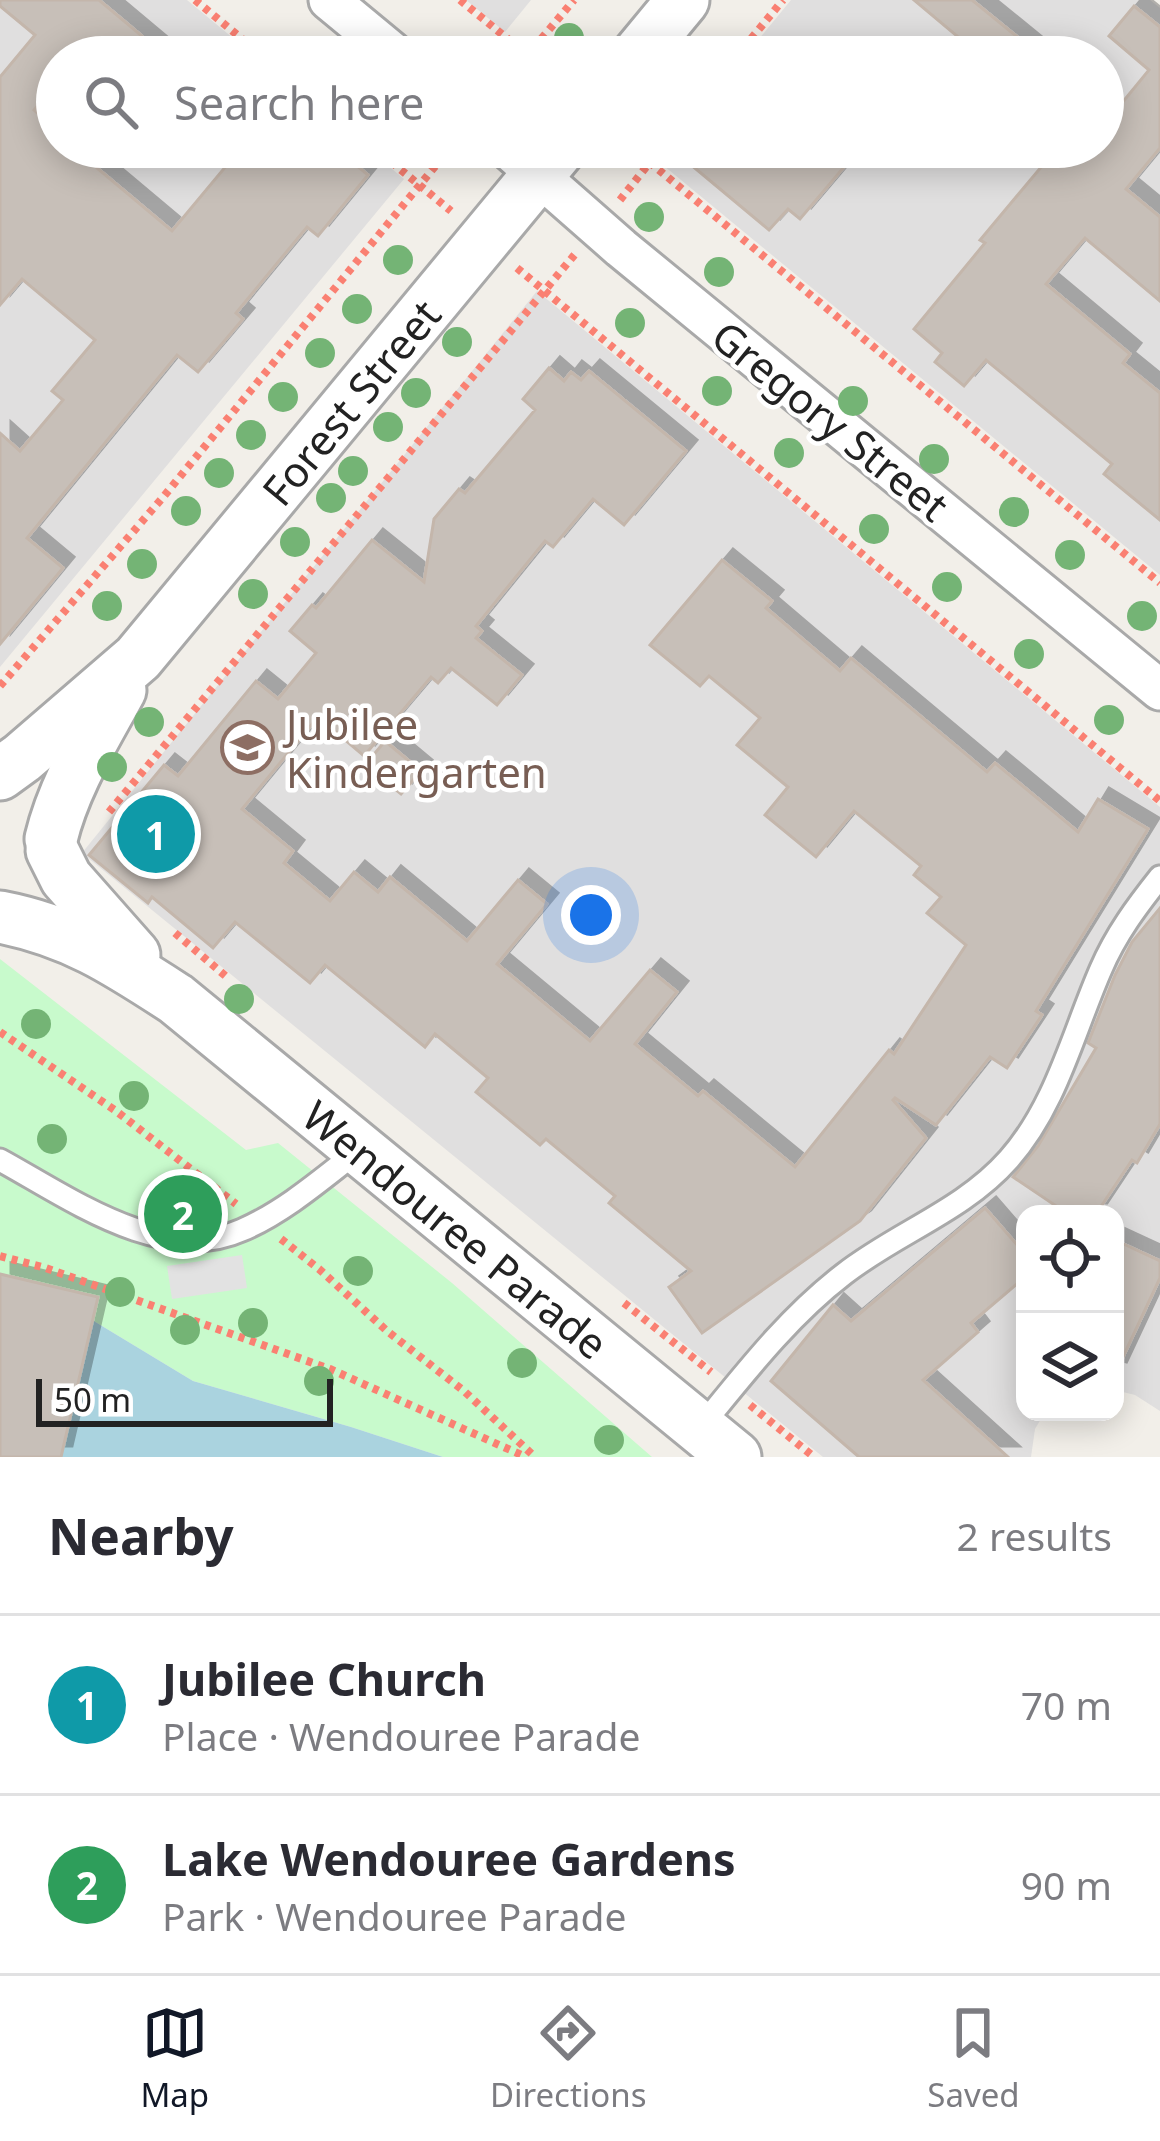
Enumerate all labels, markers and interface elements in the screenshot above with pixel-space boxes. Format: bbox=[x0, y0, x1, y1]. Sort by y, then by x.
search box bbox=[36, 36, 1124, 168]
icon: search bbox=[78, 69, 144, 135]
text: Search here bbox=[174, 72, 424, 133]
street label: Forest Street bbox=[248, 287, 452, 517]
street label: Gregory Street bbox=[701, 307, 961, 533]
place label: Jubilee Kindergarten bbox=[282, 695, 547, 800]
school or university icon: Jubilee Kindergarten bbox=[219, 719, 275, 775]
pin: 1 bbox=[117, 789, 195, 879]
your location bbox=[561, 885, 621, 945]
street label: Wendouree Parade bbox=[292, 1087, 621, 1371]
pin: 2 bbox=[144, 1169, 222, 1259]
map controls bbox=[1016, 1205, 1124, 1421]
button: locate bbox=[1016, 1205, 1124, 1313]
button: layers bbox=[1016, 1313, 1124, 1421]
scale bar bbox=[36, 1373, 333, 1426]
text: 50 m bbox=[54, 1377, 131, 1422]
text: Nearby bbox=[48, 1500, 234, 1570]
text: 2 results bbox=[957, 1509, 1112, 1562]
text: Jubilee Church bbox=[162, 1648, 486, 1709]
text: 1 bbox=[76, 1678, 98, 1731]
text: 70 m bbox=[1021, 1678, 1112, 1731]
text: Place · Wendouree Parade bbox=[162, 1709, 640, 1762]
text: Lake Wendouree Gardens bbox=[162, 1828, 736, 1889]
text: 2 bbox=[76, 1858, 98, 1911]
text: 90 m bbox=[1021, 1858, 1112, 1911]
text: Park · Wendouree Parade bbox=[162, 1889, 627, 1942]
tab: Map bbox=[140, 2000, 209, 2117]
tab: Directions bbox=[490, 2000, 647, 2117]
tab: Saved bbox=[927, 2000, 1020, 2117]

